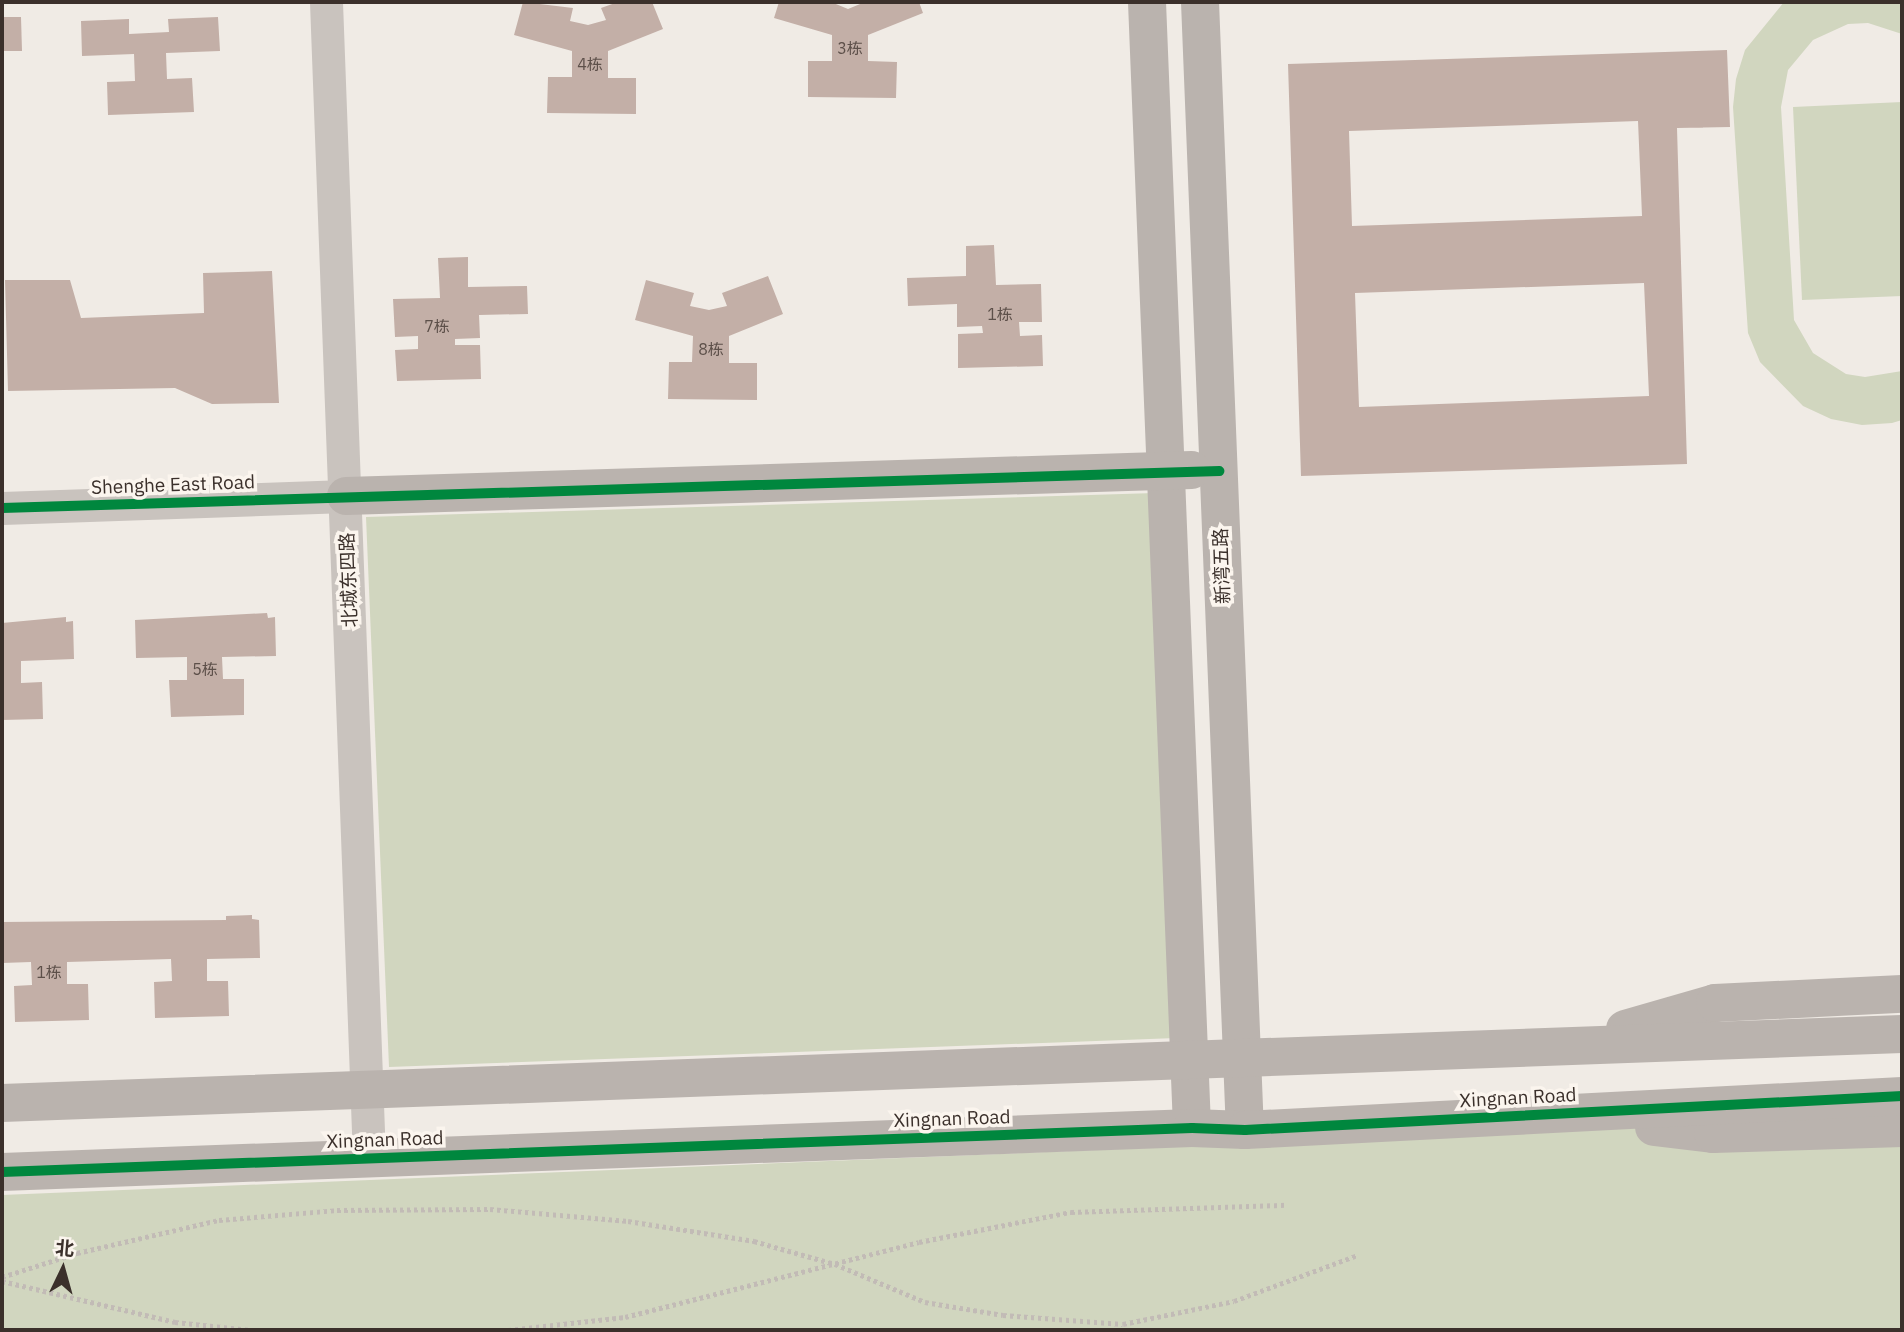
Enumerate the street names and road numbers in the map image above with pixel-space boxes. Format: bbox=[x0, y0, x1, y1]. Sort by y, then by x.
street label: Shenghe East Road bbox=[91, 471, 255, 499]
street label: 新湾五路 bbox=[1209, 528, 1235, 604]
street label: 北城东四路 bbox=[336, 532, 362, 628]
street label: Xingnan Road bbox=[1459, 1084, 1577, 1112]
street label: Xingnan Road bbox=[893, 1106, 1011, 1132]
street label: Xingnan Road bbox=[326, 1127, 444, 1153]

